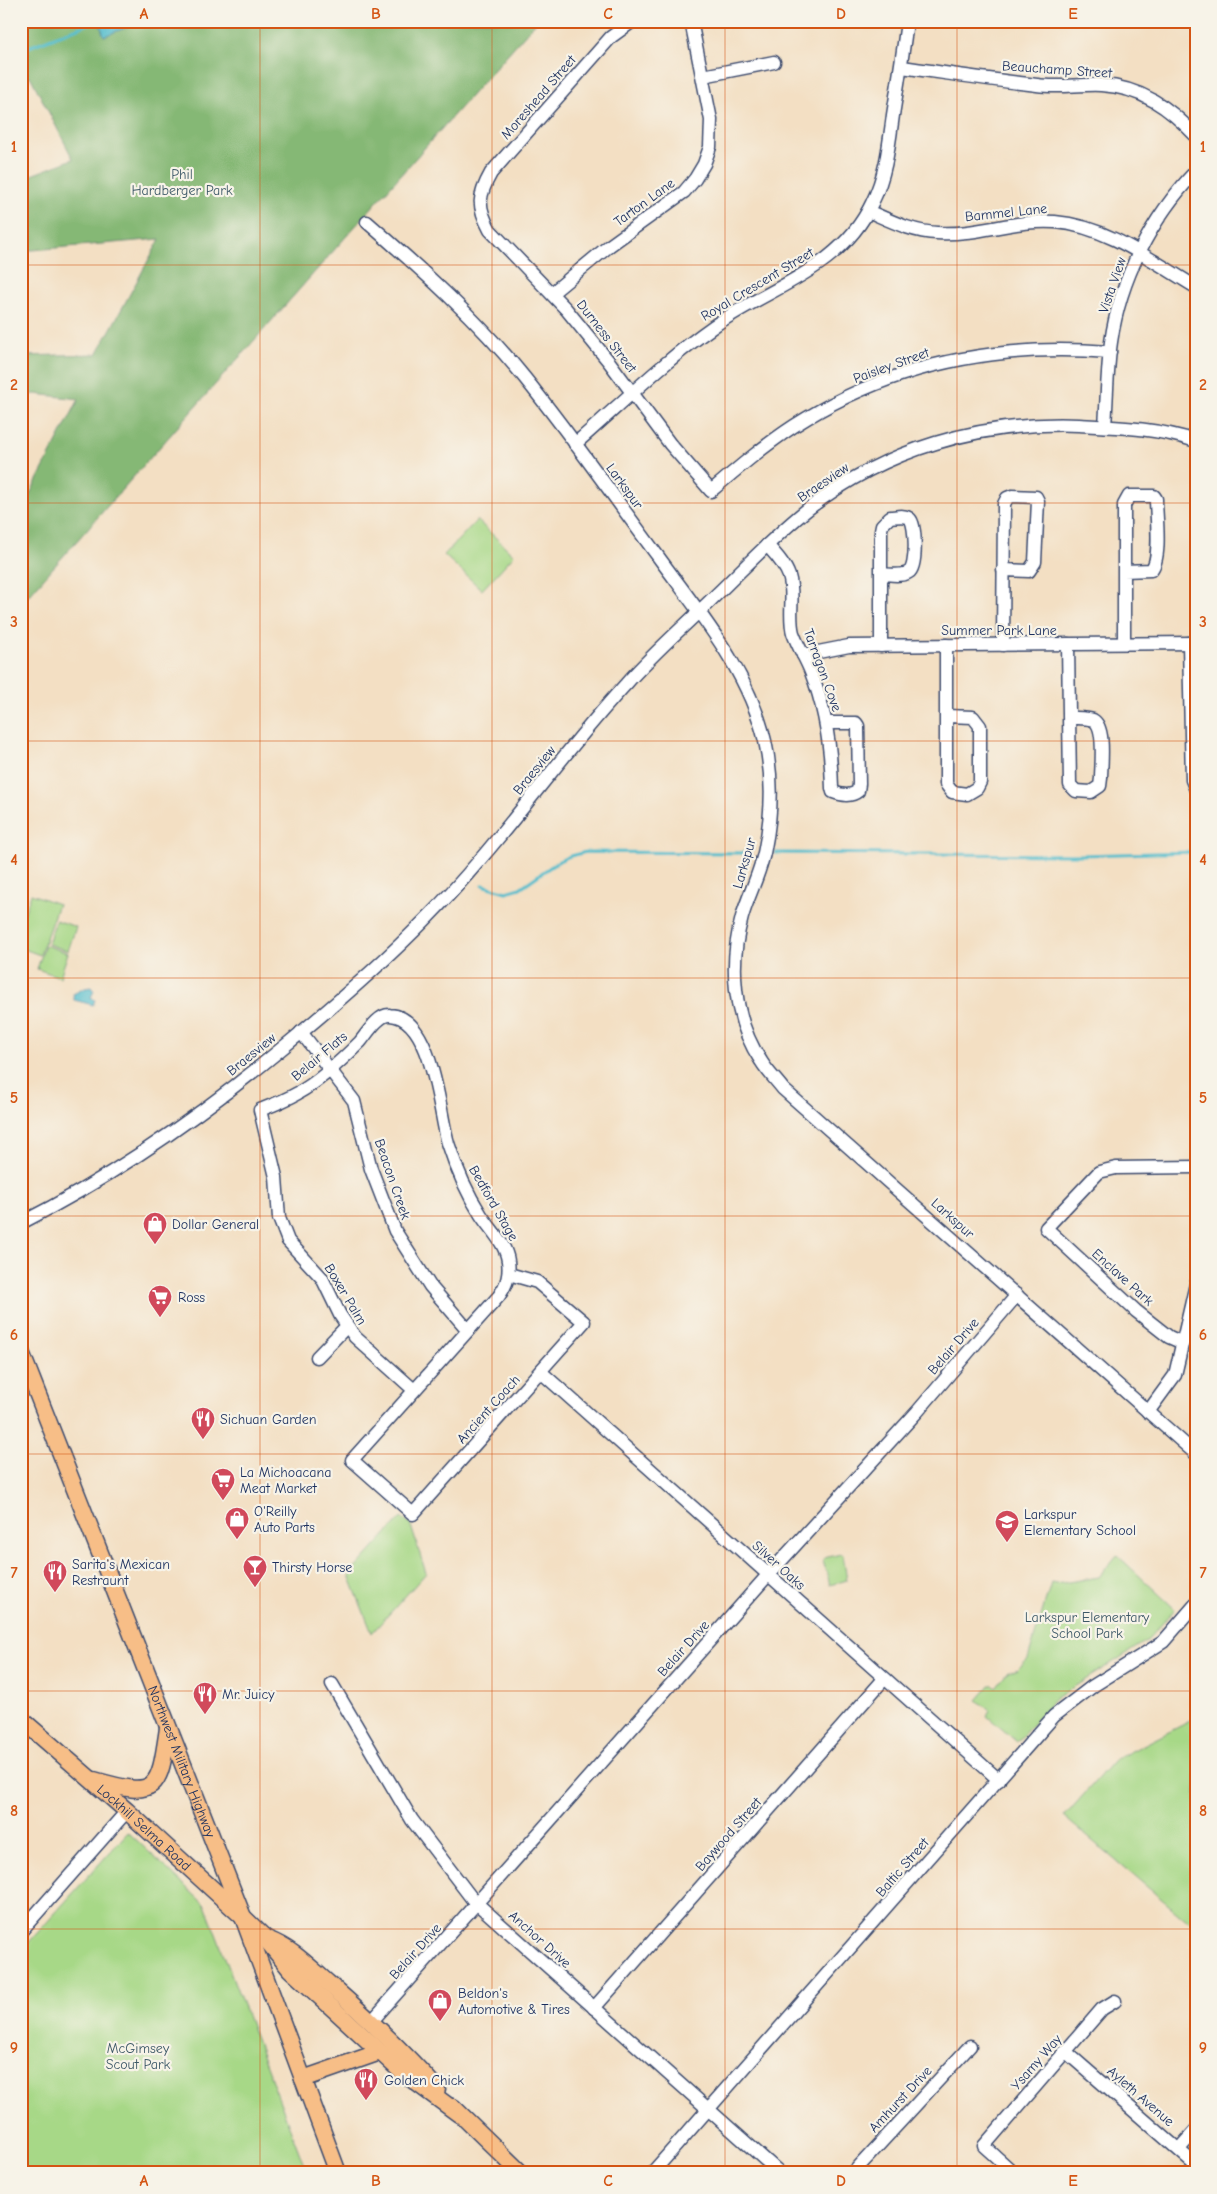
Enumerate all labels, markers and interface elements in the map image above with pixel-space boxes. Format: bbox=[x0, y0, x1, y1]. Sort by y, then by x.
text: A bbox=[140, 5, 149, 23]
text: B bbox=[371, 5, 381, 23]
text: C bbox=[603, 5, 613, 23]
text: D bbox=[836, 5, 846, 23]
text: E bbox=[1068, 5, 1078, 23]
street label: Moreshead Street bbox=[497, 51, 580, 143]
street label: Beauchamp Street bbox=[1001, 57, 1114, 82]
text: 1 bbox=[11, 138, 17, 156]
text: 1 bbox=[1200, 138, 1206, 156]
park label: Phil Hardberger Park bbox=[131, 166, 233, 199]
street label: Tarton Lane bbox=[611, 175, 678, 230]
street label: Bammel Lane bbox=[964, 200, 1048, 225]
street label: Royal Crescent Street bbox=[698, 244, 818, 325]
street label: Vista View bbox=[1095, 254, 1130, 315]
street label: Durness Street bbox=[573, 297, 641, 377]
street label: Paisley Street bbox=[851, 344, 932, 387]
text: 2 bbox=[10, 376, 18, 394]
text: 2 bbox=[1199, 376, 1207, 394]
street label: Braesview bbox=[794, 459, 853, 506]
street label: Larkspur bbox=[602, 460, 647, 513]
text: 3 bbox=[10, 613, 18, 631]
text: 3 bbox=[1199, 613, 1207, 631]
street label: Summer Park Lane bbox=[941, 622, 1057, 639]
street label: Tarragon Cove bbox=[800, 626, 845, 714]
street label: Braesview bbox=[509, 742, 560, 798]
street label: Larkspur bbox=[729, 835, 760, 891]
text: 4 bbox=[10, 851, 18, 869]
text: 4 bbox=[1199, 851, 1207, 869]
street label: Belair Flats bbox=[288, 1028, 351, 1085]
street label: Braesview bbox=[223, 1029, 280, 1079]
text: 5 bbox=[10, 1089, 18, 1107]
text: 5 bbox=[1199, 1089, 1207, 1107]
street label: Beacon Creek bbox=[371, 1137, 414, 1222]
street label: Bedford Stage bbox=[465, 1162, 522, 1244]
street label: Larkspur bbox=[928, 1195, 978, 1242]
shop icon: Dollar General bbox=[142, 1211, 168, 1245]
place label: Dollar General bbox=[172, 1216, 259, 1233]
street label: Enclave Park bbox=[1088, 1245, 1157, 1310]
street label: Boxer Palm bbox=[321, 1261, 370, 1328]
supermarket icon: Ross bbox=[147, 1284, 173, 1318]
place label: Ross bbox=[178, 1289, 205, 1306]
street label: Belair Drive bbox=[924, 1315, 983, 1378]
text: 6 bbox=[10, 1326, 18, 1344]
text: 6 bbox=[1199, 1326, 1207, 1344]
street label: Ancient Coach bbox=[453, 1371, 524, 1447]
restaurant icon: Sichuan Garden bbox=[190, 1406, 216, 1440]
place label: Sichuan Garden bbox=[220, 1411, 317, 1428]
place label: La Michoacana Meat Market bbox=[240, 1464, 331, 1497]
supermarket icon: La Michoacana Meat Market bbox=[210, 1467, 236, 1501]
place label: O'Reilly Auto Parts bbox=[254, 1503, 315, 1536]
shop icon: O'Reilly Auto Parts bbox=[224, 1506, 250, 1540]
place label: Larkspur Elementary School bbox=[1024, 1506, 1136, 1539]
school or university icon: Larkspur Elementary School bbox=[994, 1509, 1020, 1543]
street label: Silver Oaks bbox=[749, 1537, 809, 1594]
bar icon: Thirsty Horse bbox=[242, 1554, 268, 1588]
place label: Sarita's Mexican Restraunt bbox=[72, 1556, 170, 1589]
restaurant icon: Sarita's Mexican Restraunt bbox=[42, 1559, 68, 1593]
place label: Thirsty Horse bbox=[272, 1559, 352, 1576]
text: 7 bbox=[10, 1564, 18, 1582]
text: 7 bbox=[1199, 1564, 1207, 1582]
park label: Larkspur Elementary School Park bbox=[1025, 1609, 1150, 1642]
street label: Belair Drive bbox=[654, 1617, 713, 1680]
restaurant icon: Mr. Juicy bbox=[192, 1681, 218, 1715]
street label: Northwest Military Highway bbox=[144, 1683, 219, 1841]
place label: Mr. Juicy bbox=[222, 1686, 275, 1703]
street label: Lockhill Selma Road bbox=[93, 1781, 194, 1874]
street label: Baywood Street bbox=[692, 1793, 766, 1875]
text: 8 bbox=[10, 1802, 18, 1820]
text: 8 bbox=[1199, 1802, 1207, 1820]
street label: Baltic Street bbox=[872, 1834, 933, 1900]
street label: Anchor Drive bbox=[505, 1907, 574, 1972]
street label: Belair Drive bbox=[386, 1920, 445, 1983]
place label: Beldon's Automotive & Tires bbox=[458, 1985, 570, 2018]
shop icon: Beldon's Automotive & Tires bbox=[427, 1988, 453, 2022]
street label: Ysamy Way bbox=[1007, 2030, 1066, 2094]
text: 9 bbox=[10, 2039, 18, 2057]
text: 9 bbox=[1199, 2039, 1207, 2057]
park label: McGimsey Scout Park bbox=[106, 2040, 170, 2073]
street label: Amhurst Drive bbox=[865, 2063, 935, 2136]
street label: Ayleth Avenue bbox=[1104, 2063, 1178, 2130]
restaurant icon: Golden Chick bbox=[353, 2067, 379, 2101]
place label: Golden Chick bbox=[384, 2072, 464, 2089]
text: A bbox=[140, 2172, 149, 2190]
text: B bbox=[371, 2172, 381, 2190]
text: C bbox=[603, 2172, 613, 2190]
text: D bbox=[836, 2172, 846, 2190]
text: E bbox=[1068, 2172, 1078, 2190]

